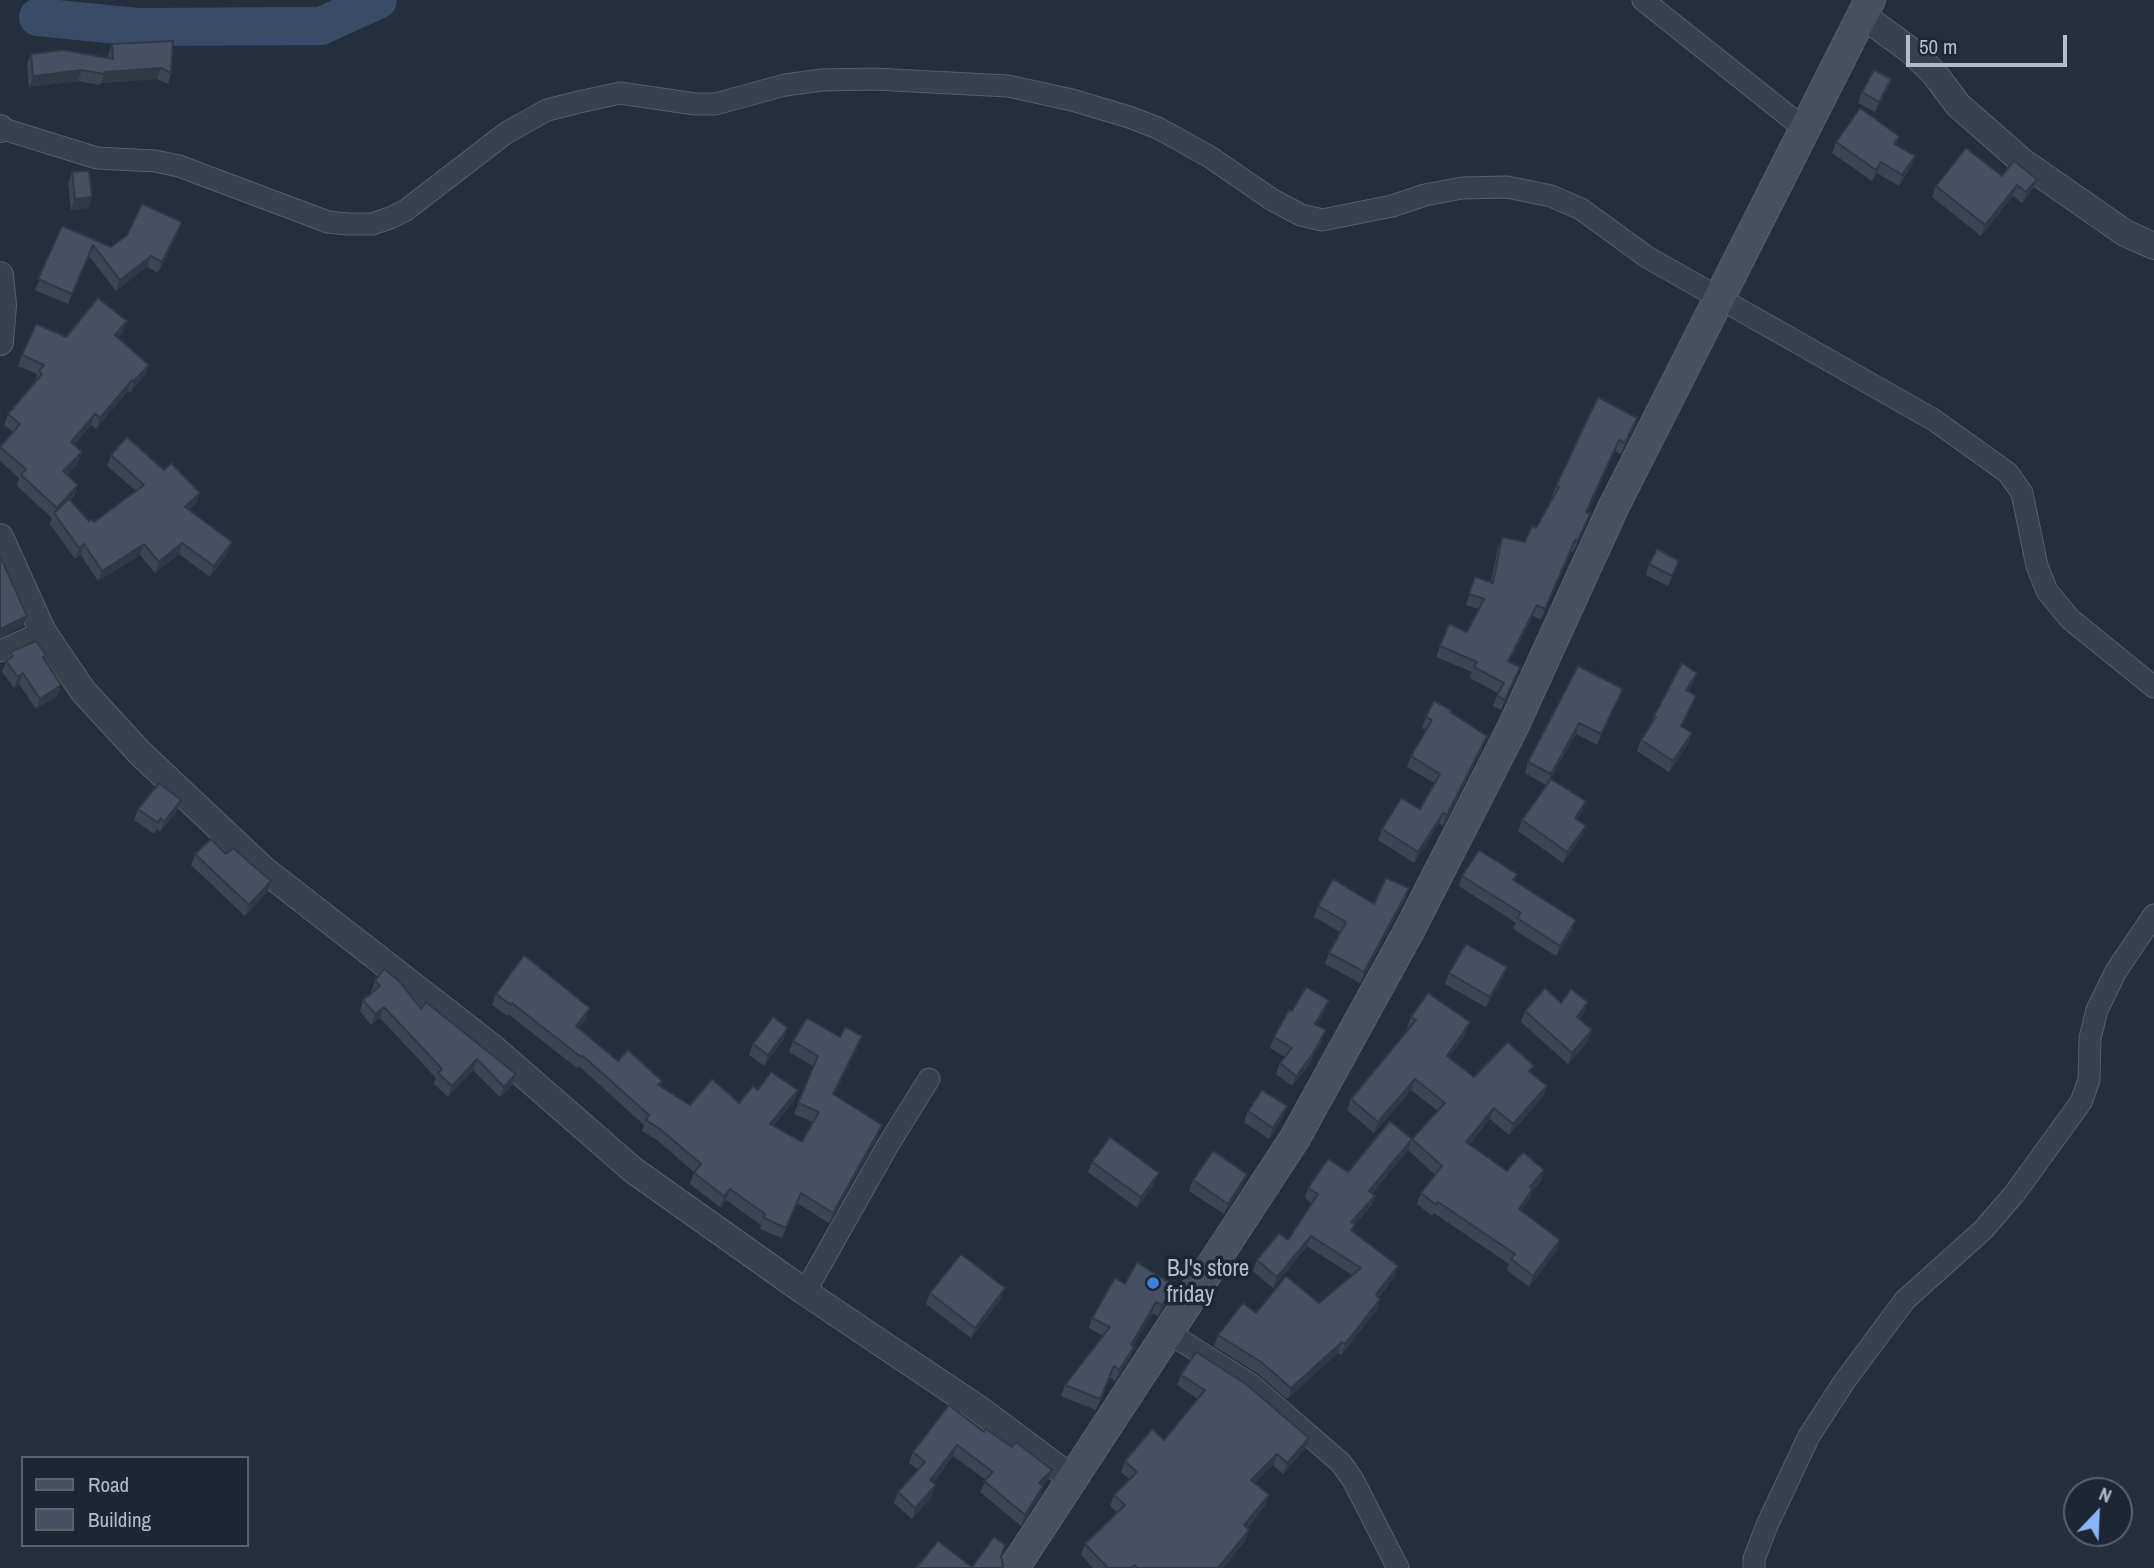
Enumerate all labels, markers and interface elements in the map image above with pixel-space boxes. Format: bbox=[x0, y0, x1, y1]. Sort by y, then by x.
scale bar bbox=[1909, 21, 2070, 65]
text: 50 m bbox=[1919, 32, 1957, 61]
place label: BJ's store friday bbox=[1167, 1256, 1249, 1310]
marker: BJ's store friday bbox=[1145, 1275, 1161, 1291]
legend bbox=[21, 1456, 248, 1547]
text: Road bbox=[88, 1470, 129, 1499]
north arrow bbox=[2063, 1477, 2133, 1547]
text: N bbox=[2095, 1480, 2116, 1509]
text: Building bbox=[88, 1505, 151, 1534]

